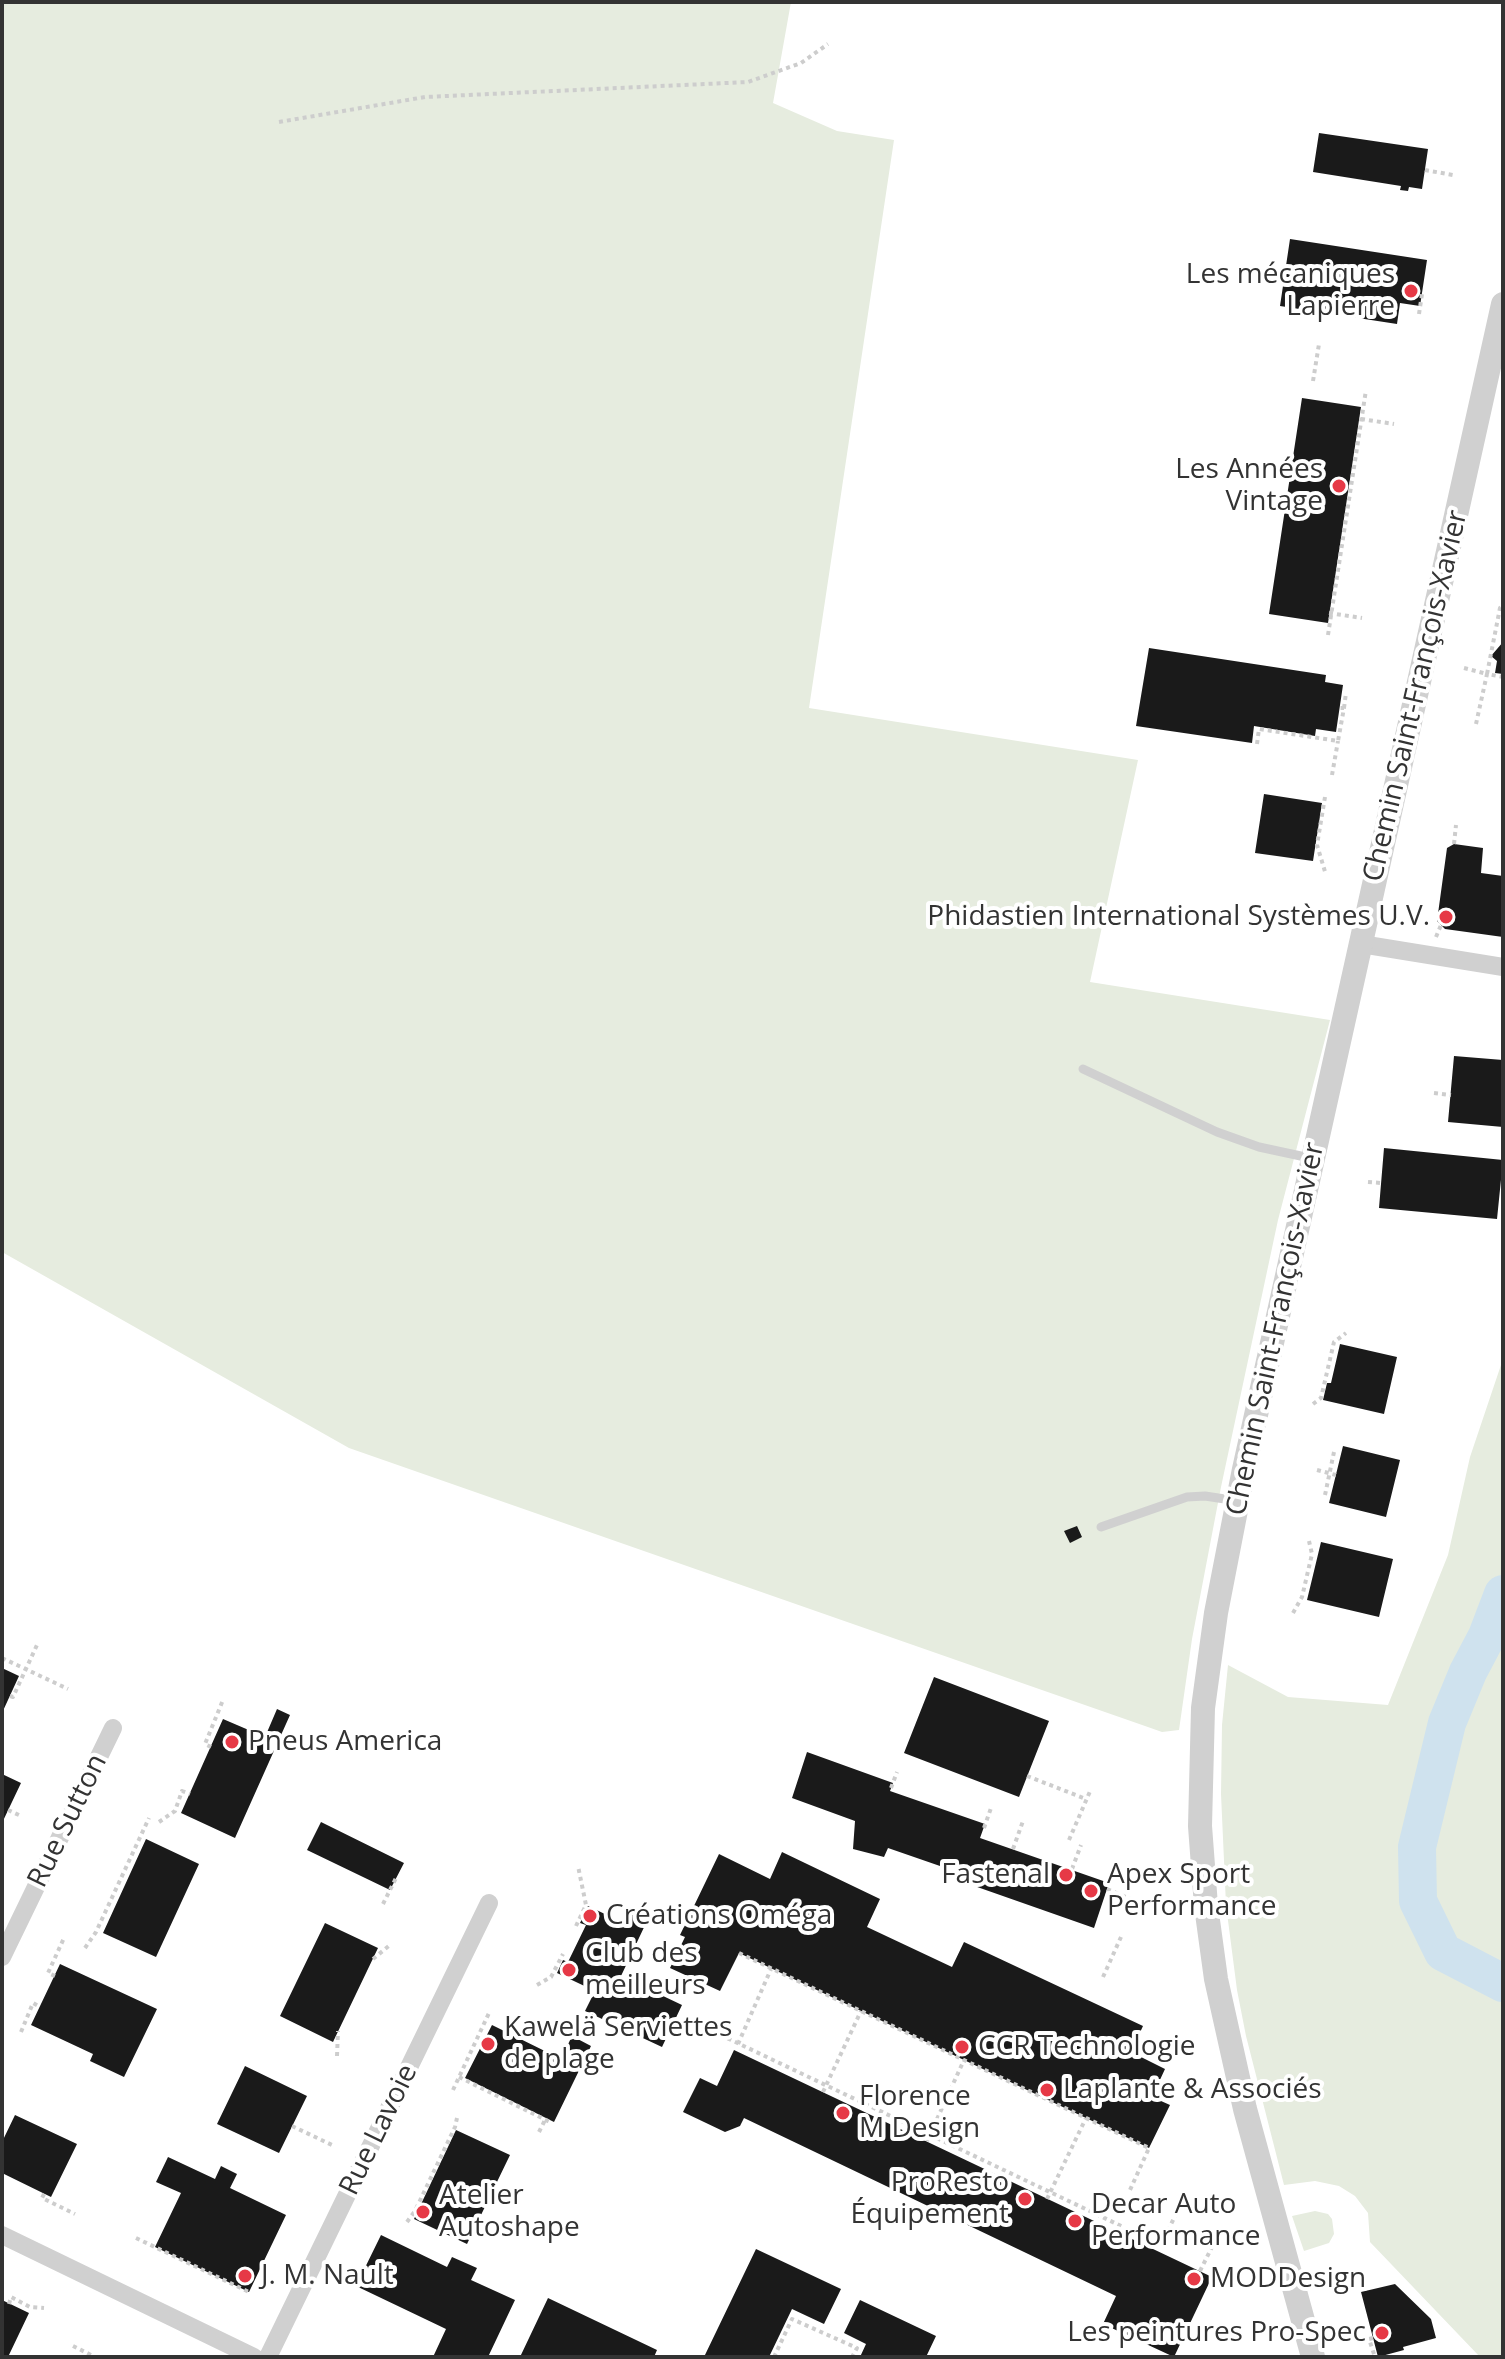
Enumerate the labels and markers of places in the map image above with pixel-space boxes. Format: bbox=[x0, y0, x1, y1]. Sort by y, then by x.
place label: Les mécaniques Lapierre bbox=[1186, 258, 1395, 324]
marker: Les mécaniques Lapierre bbox=[1402, 282, 1420, 300]
place label: Les Années Vintage bbox=[1175, 453, 1323, 519]
marker: Les Années Vintage bbox=[1330, 477, 1348, 495]
place label: Phidastien International Systèmes U.V. bbox=[927, 900, 1430, 934]
marker: Phidastien International Systèmes U.V. bbox=[1437, 908, 1455, 926]
place label: Pneus America bbox=[248, 1725, 442, 1759]
marker: Pneus America bbox=[223, 1733, 241, 1751]
place label: Fastenal bbox=[941, 1858, 1050, 1892]
place label: Apex Sport Performance bbox=[1107, 1858, 1277, 1924]
marker: Fastenal bbox=[1057, 1866, 1075, 1884]
marker: Apex Sport Performance bbox=[1082, 1882, 1100, 1900]
place label: Créations Oméga bbox=[606, 1899, 832, 1933]
marker: Créations Oméga bbox=[581, 1907, 599, 1925]
place label: Club des meilleurs bbox=[585, 1937, 706, 2003]
marker: Club des meilleurs bbox=[560, 1961, 578, 1979]
place label: Kawelä Serviettes de plage bbox=[504, 2011, 732, 2077]
place label: CCR Technologie bbox=[978, 2030, 1195, 2064]
marker: Kawelä Serviettes de plage bbox=[479, 2035, 497, 2053]
marker: CCR Technologie bbox=[953, 2038, 971, 2056]
place label: Laplante & Associés bbox=[1063, 2073, 1322, 2107]
place label: Florence M Design bbox=[859, 2080, 980, 2146]
marker: Laplante & Associés bbox=[1038, 2081, 1056, 2099]
marker: Florence M Design bbox=[834, 2104, 852, 2122]
place label: ProResto Équipement bbox=[850, 2166, 1009, 2232]
place label: Atelier Autoshape bbox=[439, 2179, 580, 2245]
place label: Decar Auto Performance bbox=[1091, 2188, 1261, 2254]
marker: ProResto Équipement bbox=[1016, 2190, 1034, 2208]
marker: Atelier Autoshape bbox=[414, 2203, 432, 2221]
marker: Decar Auto Performance bbox=[1066, 2212, 1084, 2230]
place label: J. M. Nault bbox=[261, 2259, 394, 2293]
place label: MODDesign bbox=[1210, 2262, 1366, 2296]
marker: J. M. Nault bbox=[236, 2267, 254, 2285]
marker: MODDesign bbox=[1185, 2270, 1203, 2288]
place label: Les peintures Pro-Spec bbox=[1067, 2316, 1366, 2350]
marker: Les peintures Pro-Spec bbox=[1373, 2324, 1391, 2342]

